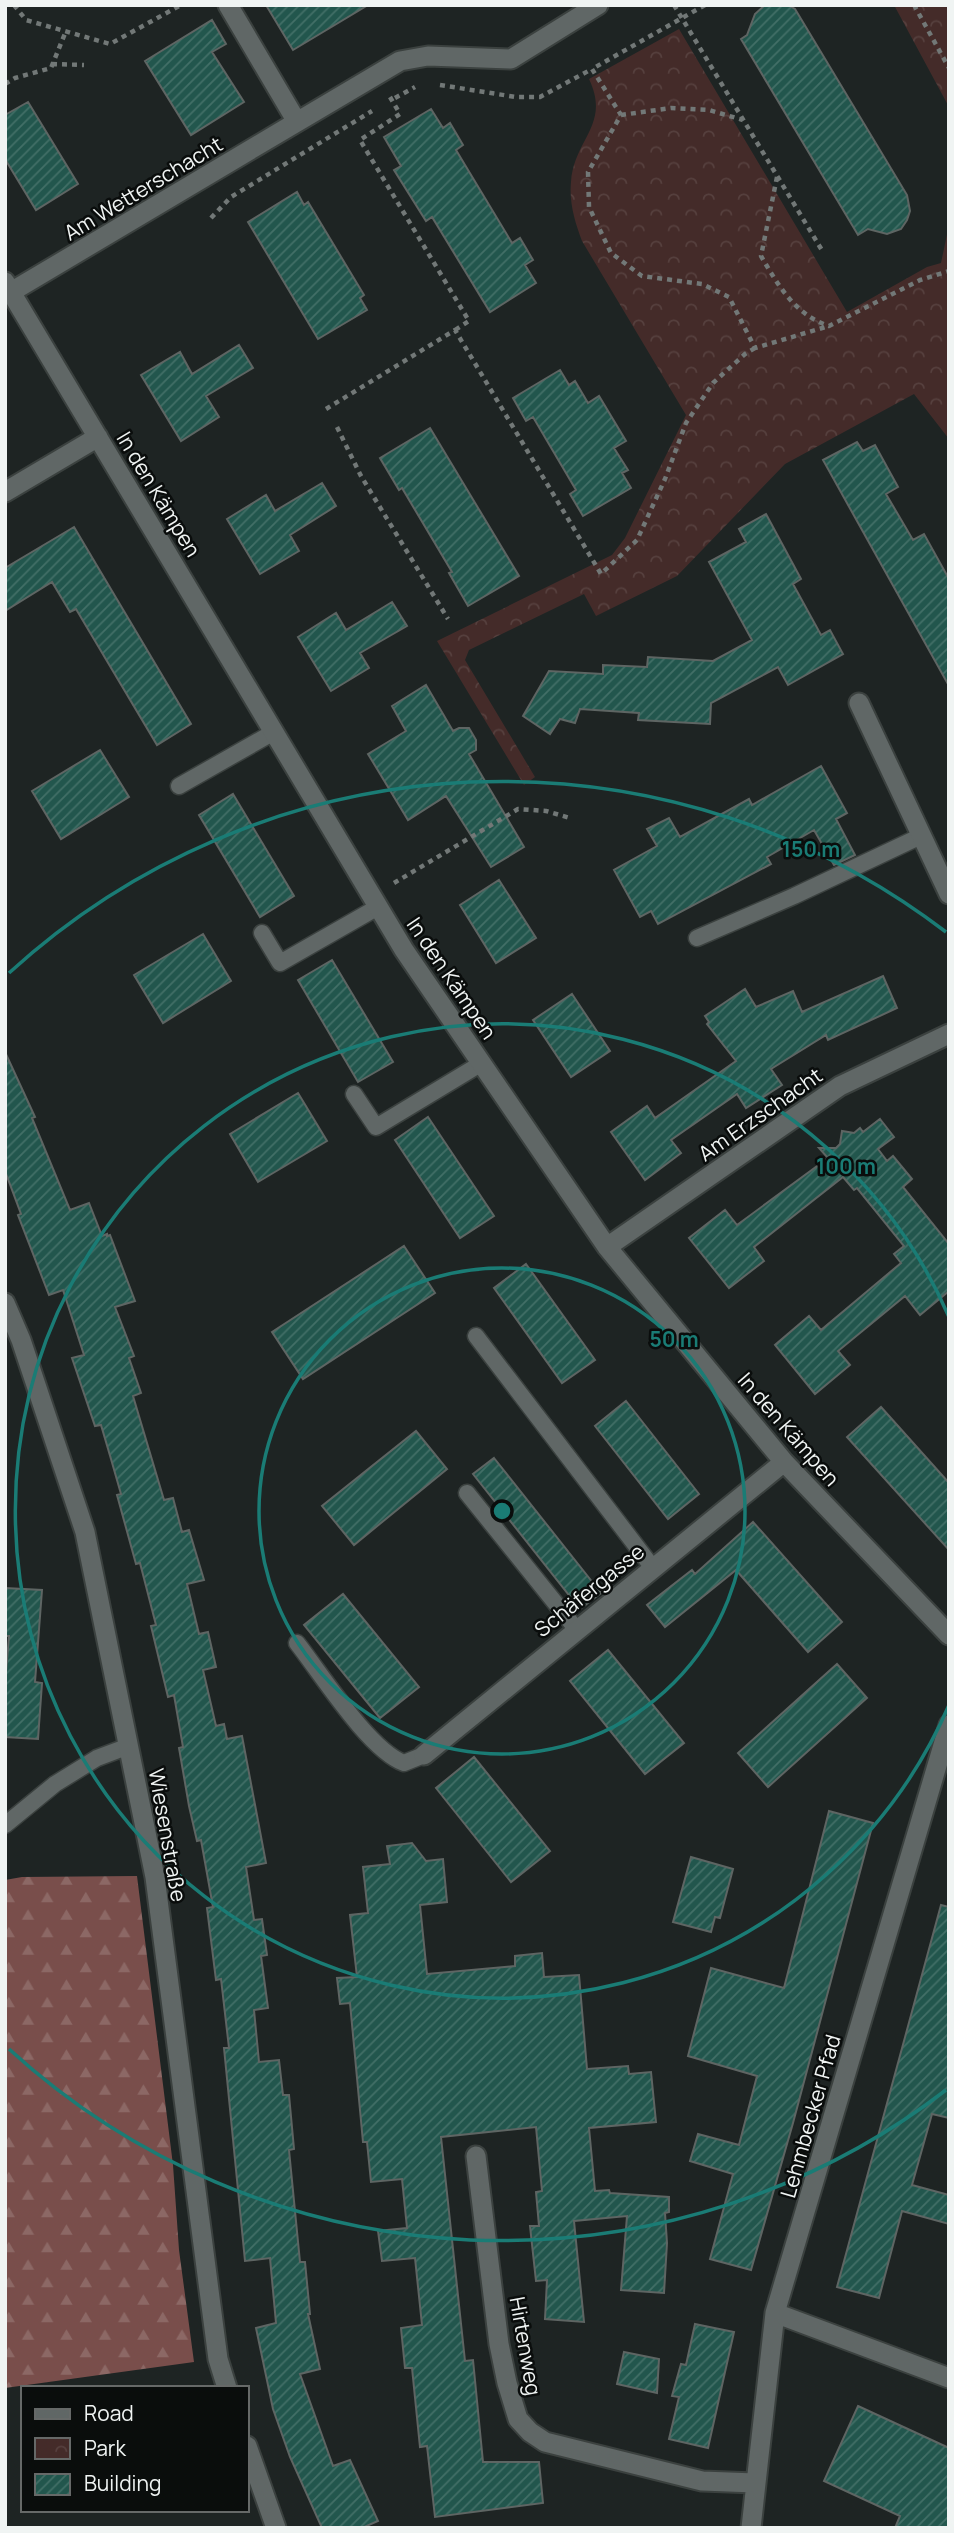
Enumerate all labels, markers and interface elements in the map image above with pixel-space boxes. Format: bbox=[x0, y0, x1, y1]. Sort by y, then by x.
street label: Am Wetterschacht bbox=[59, 130, 227, 246]
street label: In den Kämpen bbox=[111, 426, 207, 562]
text: 150 m bbox=[782, 835, 840, 863]
street label: In den Kämpen bbox=[401, 912, 503, 1044]
street label: Am Erzschacht bbox=[692, 1061, 828, 1167]
text: 100 m bbox=[816, 1152, 876, 1180]
text: 50 m bbox=[649, 1325, 699, 1353]
street label: In den Kämpen bbox=[732, 1366, 846, 1492]
centre of rings bbox=[490, 1499, 514, 1523]
street label: Schäfergasse bbox=[528, 1537, 650, 1643]
street label: Wiesenstraße bbox=[142, 1766, 194, 1904]
street label: Lehmbecker Pfad bbox=[773, 2031, 847, 2201]
street label: Hirtenweg bbox=[504, 2294, 548, 2398]
legend bbox=[21, 2386, 248, 2512]
text: Road bbox=[84, 2399, 134, 2427]
text: Park bbox=[84, 2434, 126, 2462]
text: Building bbox=[84, 2469, 161, 2497]

